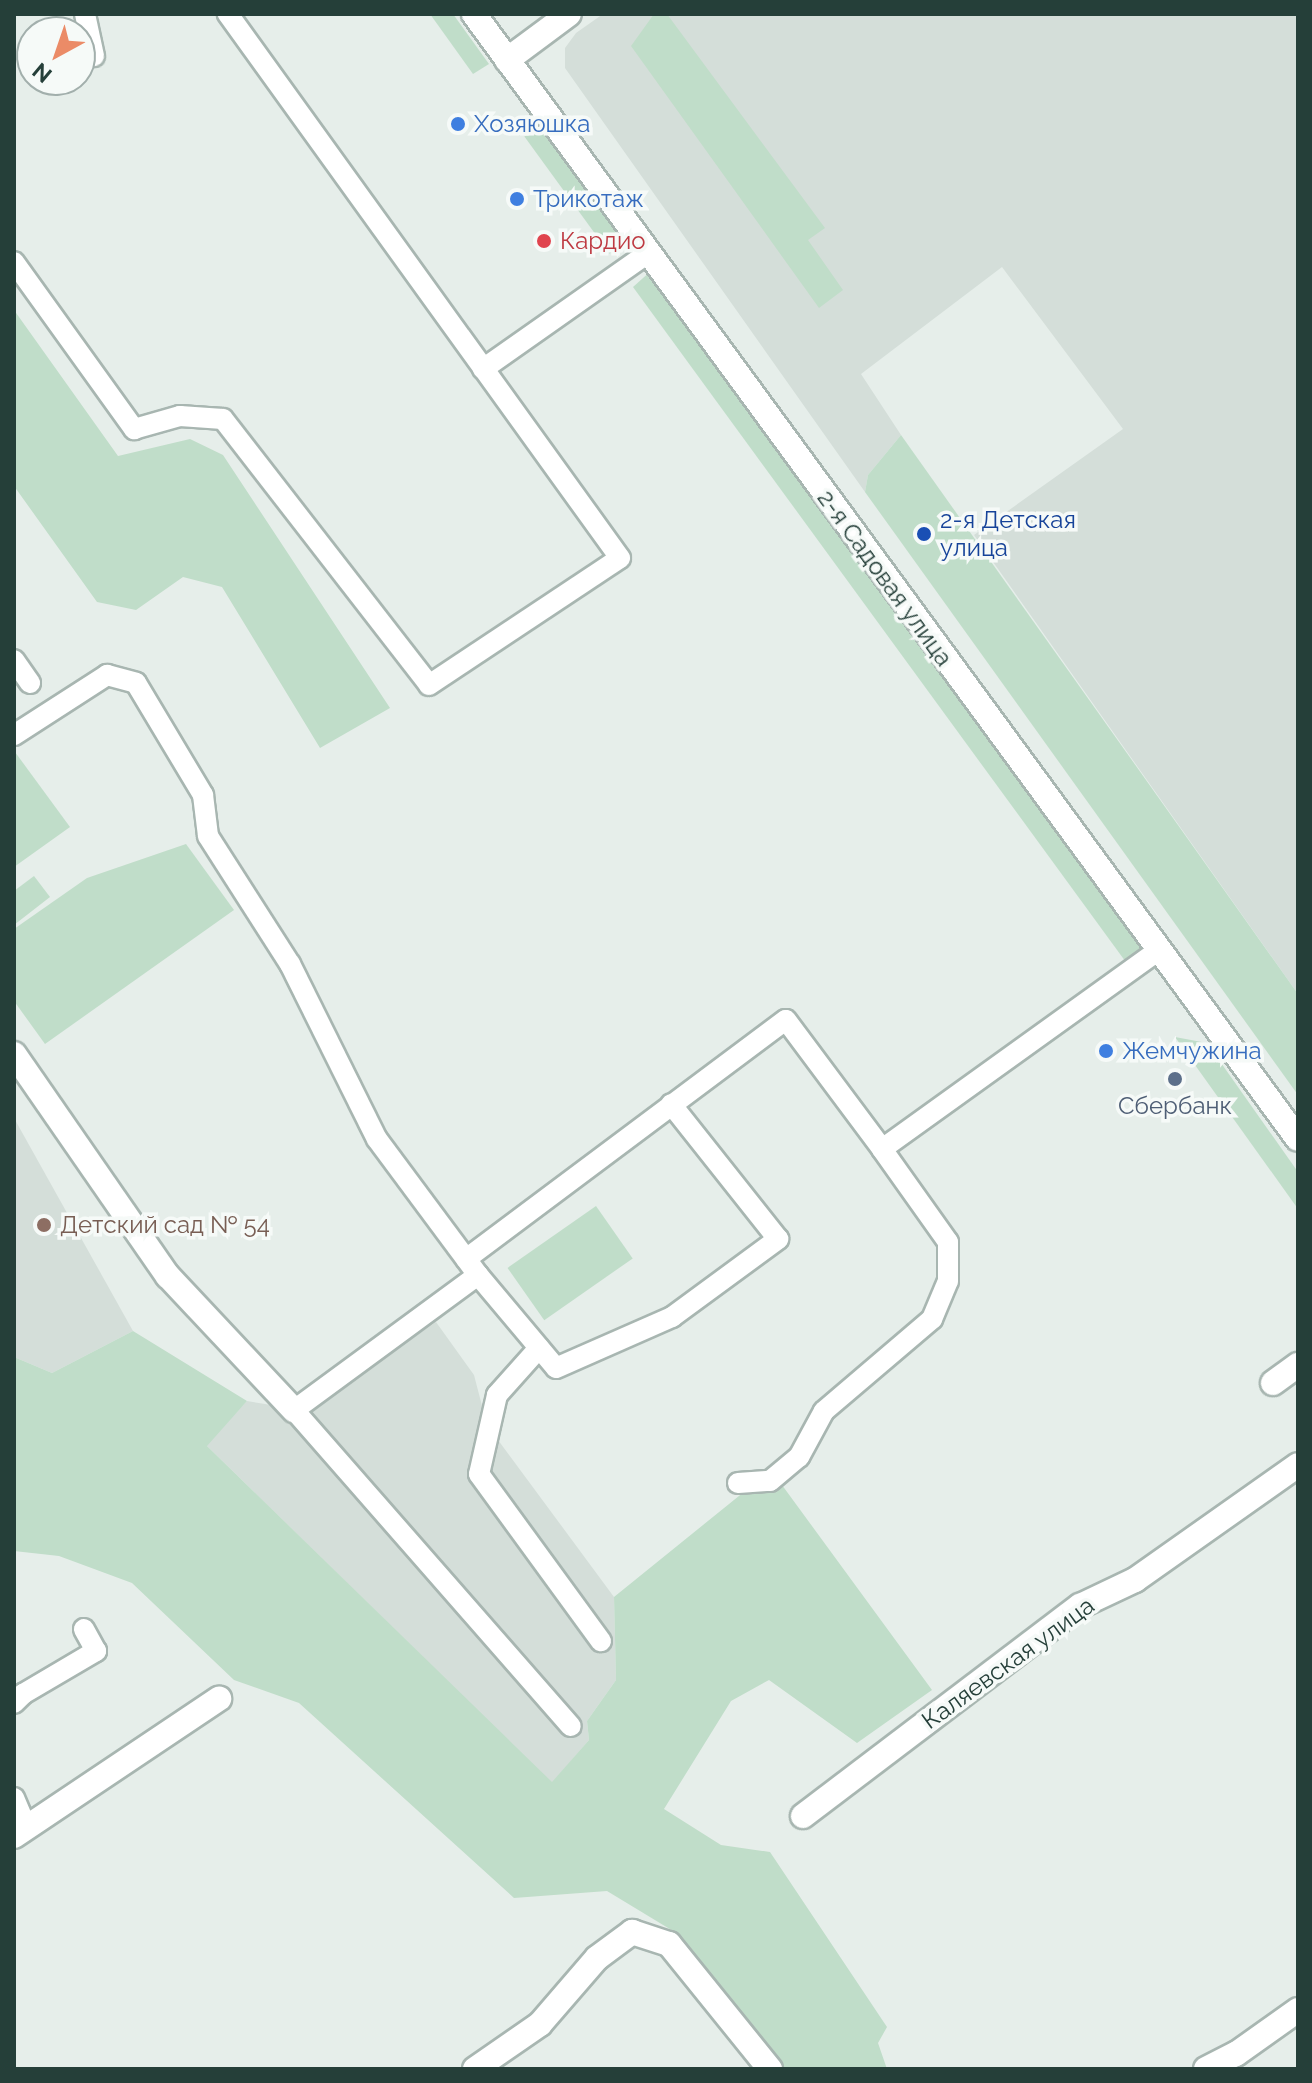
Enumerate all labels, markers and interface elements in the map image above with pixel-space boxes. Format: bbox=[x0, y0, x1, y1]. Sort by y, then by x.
north arrow bbox=[16, 16, 96, 96]
text: N bbox=[27, 58, 57, 88]
place label: Хозяюшка bbox=[474, 110, 590, 138]
marker: Хозяюшка bbox=[449, 115, 467, 133]
place label: Трикотаж bbox=[533, 185, 644, 213]
marker: Трикотаж bbox=[508, 190, 526, 208]
place label: Кардио bbox=[560, 227, 646, 255]
marker: Кардио bbox=[535, 232, 553, 250]
street label: 2-я Садовая улица bbox=[811, 484, 959, 672]
place label: 2-я Детская улица bbox=[940, 506, 1076, 562]
marker: 2-я Детская улица bbox=[915, 525, 933, 543]
place label: Жемчужина bbox=[1122, 1037, 1261, 1065]
marker: Жемчужина bbox=[1097, 1042, 1115, 1060]
marker: Сбербанк bbox=[1166, 1070, 1184, 1088]
place label: Сбербанк bbox=[1118, 1092, 1232, 1120]
place label: Детский сад № 54 bbox=[60, 1211, 270, 1239]
marker: Детский сад № 54 bbox=[35, 1216, 53, 1234]
street label: Каляевская улица bbox=[916, 1591, 1100, 1735]

